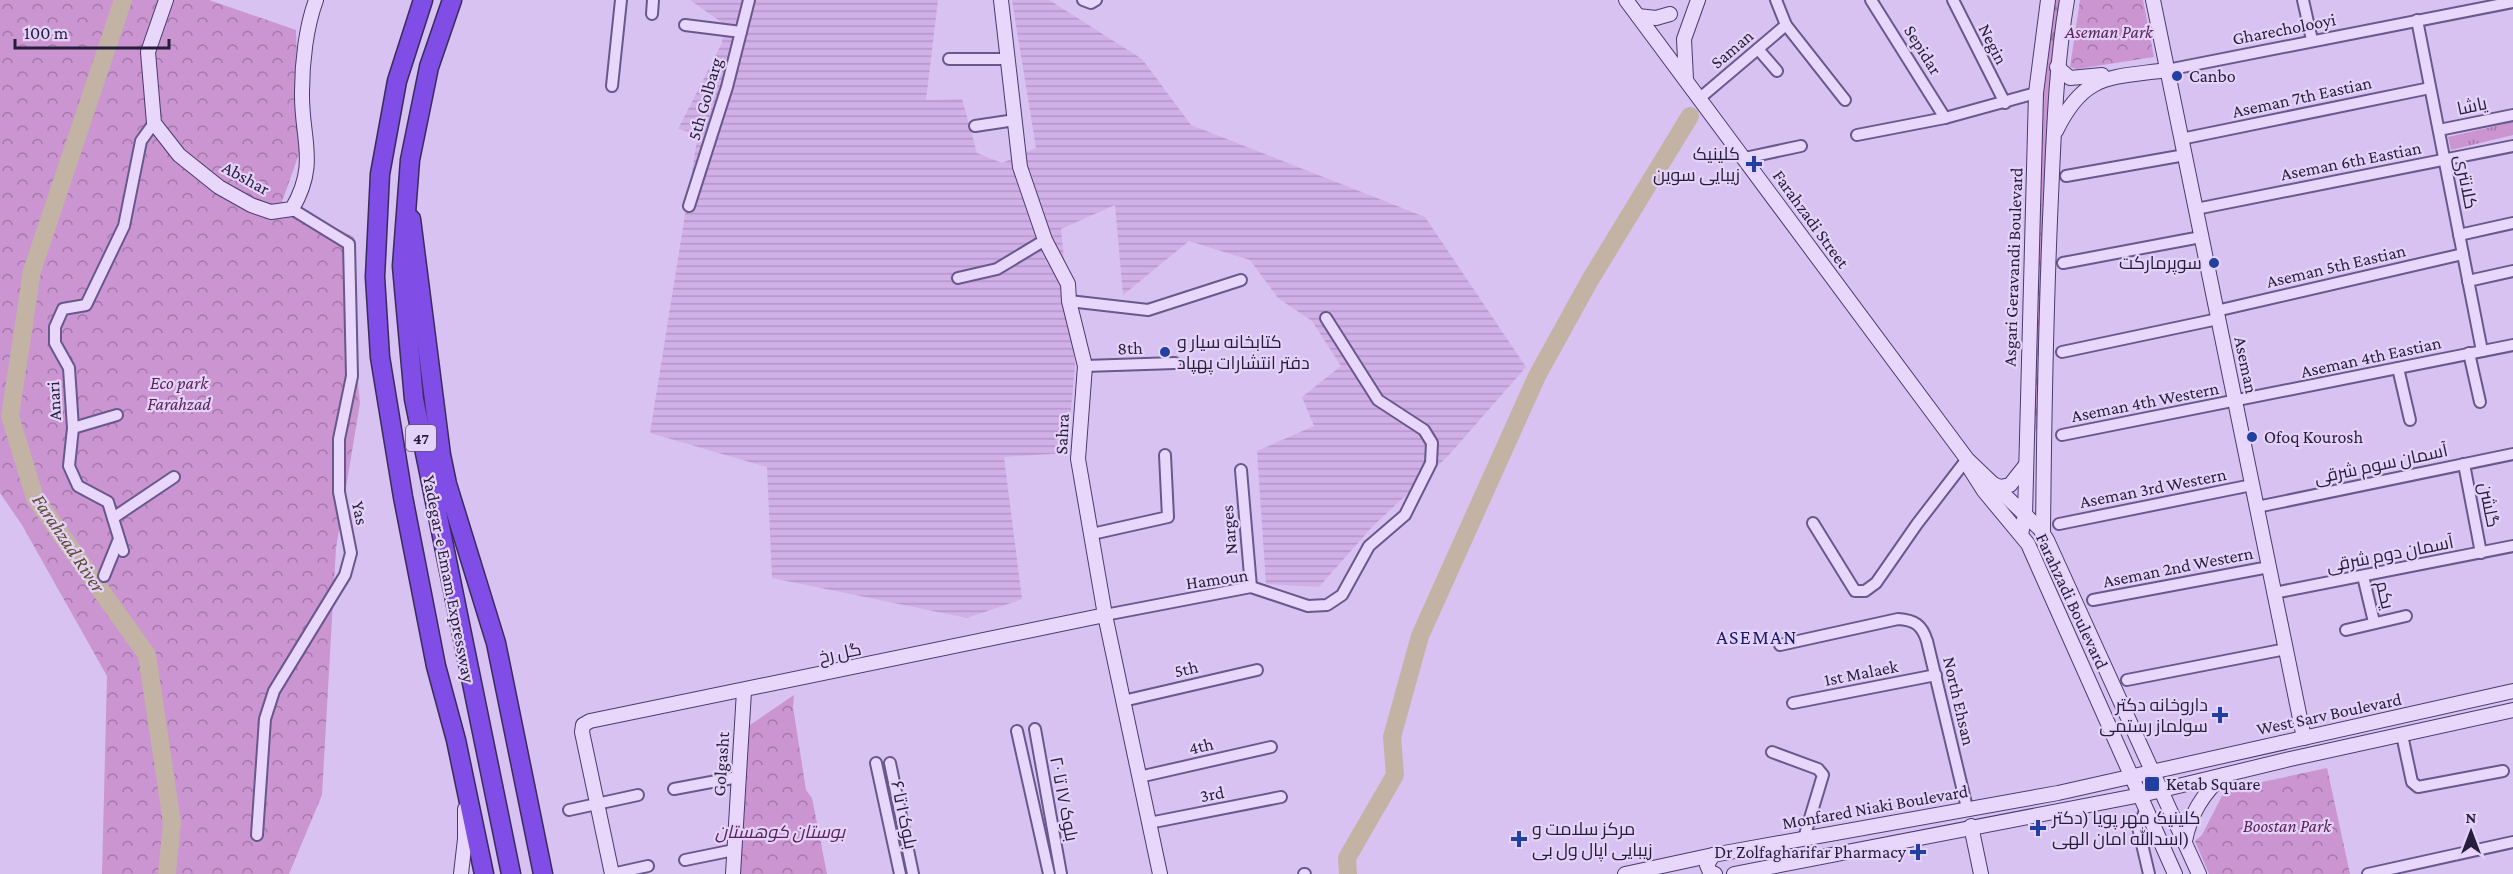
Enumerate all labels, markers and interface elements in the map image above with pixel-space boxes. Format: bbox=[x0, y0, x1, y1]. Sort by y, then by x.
street label: Gharecholooyi bbox=[2231, 9, 2338, 49]
scale bar bbox=[15, 12, 170, 50]
street label: Negin bbox=[1974, 20, 2012, 68]
street label: Sepidar bbox=[1900, 22, 1946, 79]
park label: Aseman Park bbox=[2064, 22, 2154, 42]
text: 100 m bbox=[24, 23, 69, 43]
street label: Saman bbox=[1707, 25, 1758, 72]
street label: 5th Golbarg bbox=[684, 55, 726, 143]
place label: Canbo bbox=[2189, 66, 2236, 86]
marker: Canbo bbox=[2170, 69, 2184, 83]
street label: Aseman 7th Eastian bbox=[2230, 72, 2374, 122]
street label: یاشا bbox=[2455, 93, 2489, 119]
street label: Aseman 6th Eastian bbox=[2279, 137, 2423, 184]
place label: کلینیک زیبایی سوین bbox=[1653, 144, 1740, 186]
street label: کلانتری bbox=[2450, 153, 2481, 211]
marker: کلینیک زیبایی سوین bbox=[1745, 155, 1763, 173]
street label: Abshar bbox=[219, 157, 274, 199]
street label: Farahzadi Street bbox=[1769, 166, 1854, 273]
street label: Asgari Geravandi Boulevard bbox=[2000, 167, 2026, 367]
street label: Aseman 5th Eastian bbox=[2264, 240, 2408, 292]
place label: سوپرمارکت bbox=[2119, 253, 2202, 275]
marker: سوپرمارکت bbox=[2207, 256, 2221, 270]
place label: کتابخانه سیار و دفتر انتشارات پهپاد bbox=[1177, 332, 1310, 375]
street label: Aseman 4th Eastian bbox=[2299, 332, 2443, 382]
street label: Aseman bbox=[2230, 335, 2262, 396]
street label: 8th bbox=[1117, 338, 1143, 358]
marker: کتابخانه سیار و دفتر انتشارات پهپاد bbox=[1158, 345, 1172, 359]
park label: Eco park Farahzad bbox=[147, 373, 211, 414]
street label: Aseman 4th Western bbox=[2070, 378, 2221, 426]
street label: Anari bbox=[43, 381, 65, 421]
street label: Sahra bbox=[1051, 413, 1073, 455]
road number: 47 bbox=[406, 425, 436, 451]
place label: Ofoq Kourosh bbox=[2264, 427, 2363, 447]
marker: Ofoq Kourosh bbox=[2245, 430, 2259, 444]
street label: آسمان سوم شرقی bbox=[2313, 440, 2450, 490]
street label: Aseman 3rd Western bbox=[2078, 464, 2228, 512]
street label: Yadegar-e Emam Expressway bbox=[419, 474, 479, 685]
street label: گلشن bbox=[2474, 481, 2503, 529]
water label: Farahzad River bbox=[28, 490, 110, 597]
street label: Yas bbox=[348, 499, 372, 527]
street label: Narges bbox=[1217, 504, 1241, 556]
street label: Farahzadi Boulevard bbox=[2032, 530, 2112, 672]
street label: آسمان دوم شرقی bbox=[2325, 532, 2456, 578]
street label: Aseman 2nd Western bbox=[2101, 543, 2255, 591]
street label: Hamoun bbox=[1185, 565, 1250, 593]
street label: یکم bbox=[2370, 579, 2398, 612]
district label: ASEMAN bbox=[1716, 626, 1798, 648]
street label: گل رخ bbox=[817, 639, 864, 669]
street label: North Ehsan bbox=[1939, 655, 1979, 748]
street label: 5th bbox=[1172, 656, 1200, 681]
street label: 1st Malaek bbox=[1822, 656, 1900, 690]
street label: West Sarv Boulevard bbox=[2255, 689, 2404, 739]
place label: داروخانه دکتر سولماز رستمی bbox=[2099, 695, 2208, 737]
marker: داروخانه دکتر سولماز رستمی bbox=[2213, 708, 2227, 722]
street label: Golgasht bbox=[709, 730, 733, 797]
street label: 4th bbox=[1187, 733, 1216, 759]
street label: بلوک ۱۷ تا ۲۰ bbox=[1045, 755, 1082, 843]
place label: Ketab Square bbox=[2166, 774, 2260, 794]
marker: Ketab Square bbox=[2143, 775, 2161, 793]
street label: بلوک ۱ تا ۶ bbox=[886, 779, 921, 851]
street label: Monfared Niaki Boulevard bbox=[1780, 781, 1970, 833]
street label: 3rd bbox=[1198, 782, 1226, 806]
north arrow bbox=[2441, 802, 2501, 862]
place label: کلینیک مهر پویا (دکتر اسدالله امان الهی) bbox=[2051, 808, 2201, 850]
text: N bbox=[2466, 809, 2477, 826]
park label: Boostan Park bbox=[2243, 816, 2332, 836]
place label: مرکز سلامت و زیبایی اپال ول بی bbox=[1532, 819, 1652, 862]
marker: کلینیک مهر پویا (دکتر اسدالله امان الهی) bbox=[2029, 819, 2047, 837]
park label: بوستان کوهستان bbox=[715, 822, 846, 843]
marker: مرکز سلامت و زیبایی اپال ول بی bbox=[1510, 830, 1528, 848]
place label: Dr Zolfagharifar Pharmacy bbox=[1714, 842, 1907, 862]
marker: Dr Zolfagharifar Pharmacy bbox=[1911, 845, 1925, 859]

